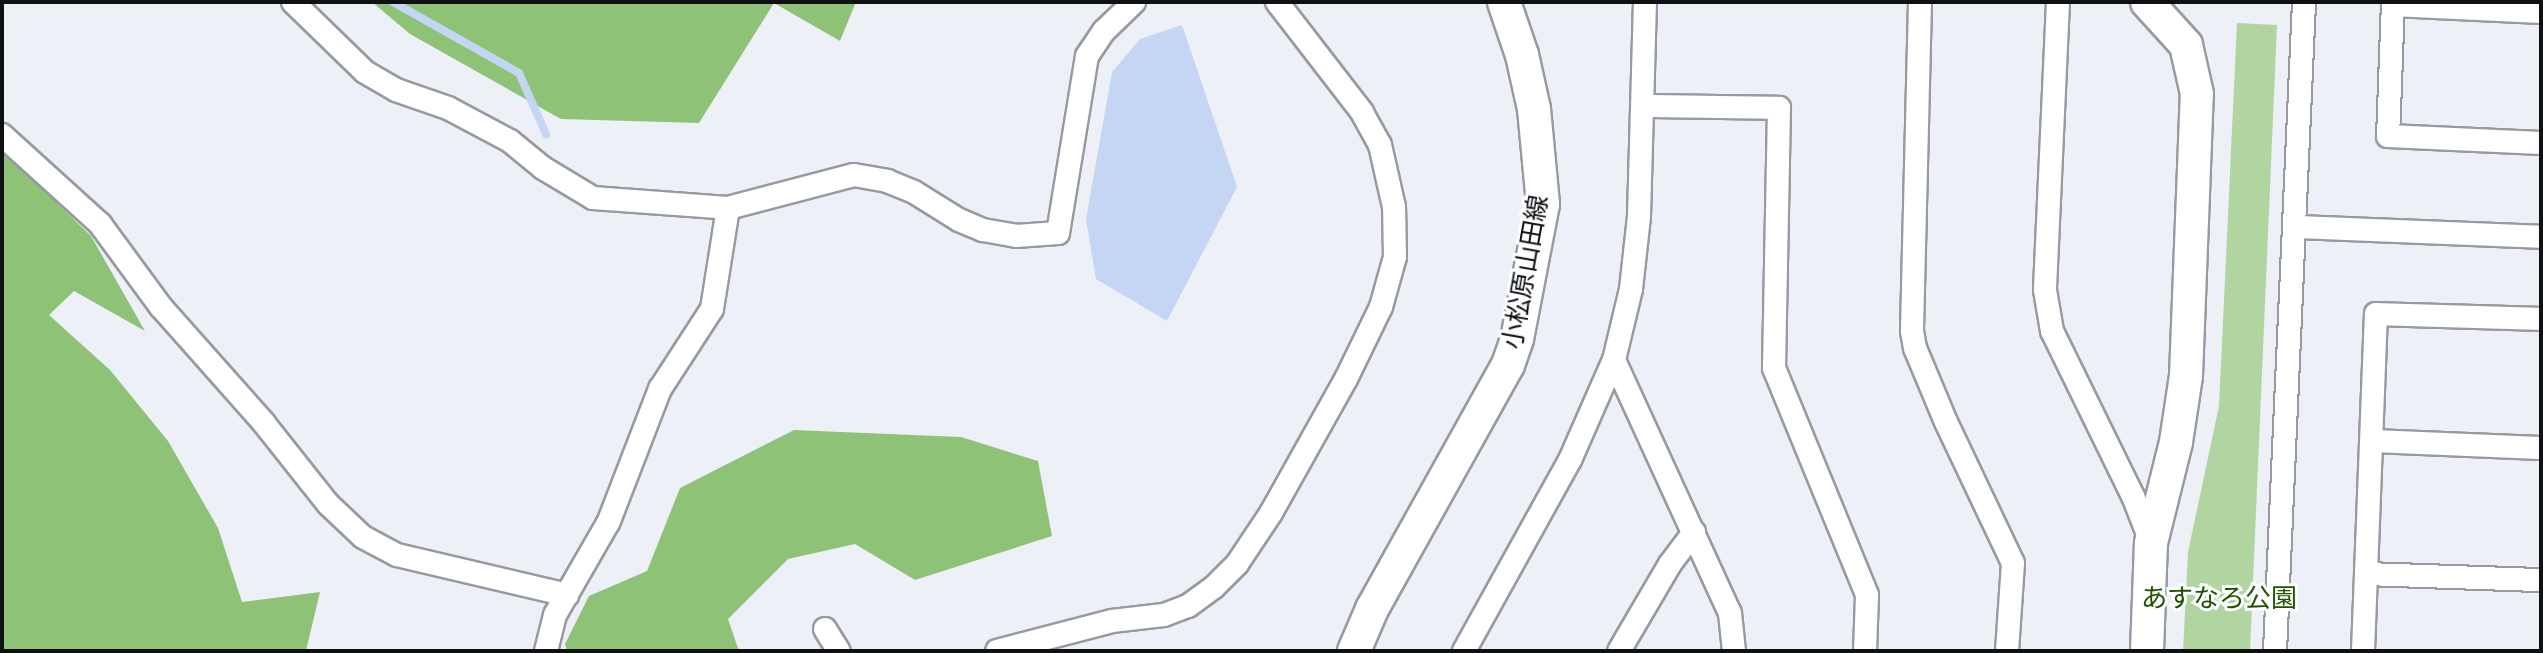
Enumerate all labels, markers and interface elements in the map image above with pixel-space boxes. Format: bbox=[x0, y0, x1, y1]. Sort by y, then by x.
street label: 小松原山田線 bbox=[1496, 192, 1554, 352]
park label: あすなろ公園 bbox=[2141, 582, 2297, 614]

